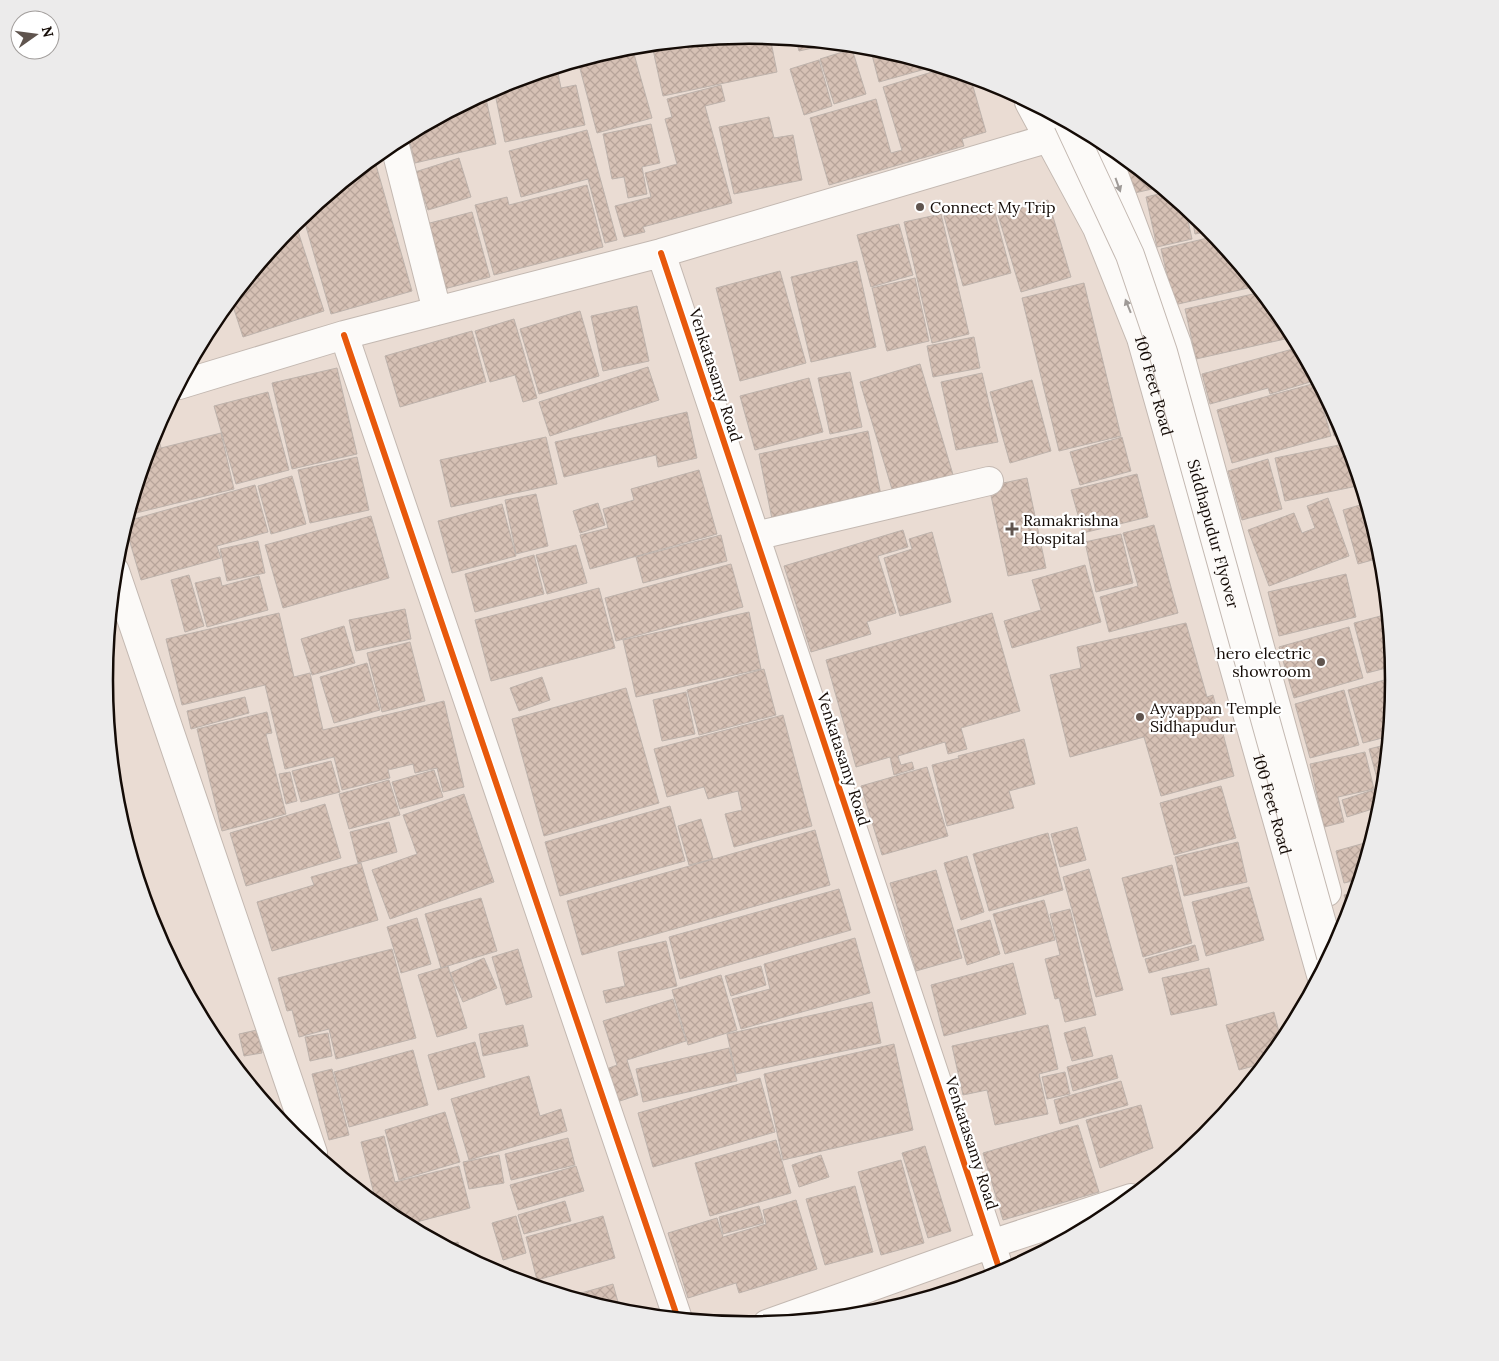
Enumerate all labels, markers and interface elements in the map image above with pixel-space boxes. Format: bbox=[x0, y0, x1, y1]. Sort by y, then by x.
north arrow bbox=[10, 10, 60, 60]
text: N bbox=[38, 24, 58, 39]
one-way arrow bbox=[1115, 178, 1122, 193]
place label: Connect My Trip bbox=[930, 197, 1055, 217]
marker: Connect My Trip bbox=[914, 201, 926, 213]
one-way arrow bbox=[1124, 298, 1132, 313]
street label: Venkatasamy Road bbox=[685, 305, 747, 445]
street label: 100 Feet Road bbox=[1131, 333, 1178, 438]
street label: Siddhapudur Flyover bbox=[1183, 457, 1244, 611]
place label: Ramakrishna Hospital bbox=[1023, 510, 1119, 548]
marker: Ramakrishna Hospital bbox=[1005, 522, 1019, 536]
place label: hero electric showroom bbox=[1216, 643, 1311, 681]
marker: hero electric showroom bbox=[1315, 656, 1327, 668]
street label: Venkatasamy Road bbox=[813, 689, 875, 829]
place label: Ayyappan Temple Sidhapudur bbox=[1149, 698, 1282, 736]
marker: Ayyappan Temple Sidhapudur bbox=[1134, 711, 1146, 723]
street label: 100 Feet Road bbox=[1249, 752, 1296, 857]
street label: Venkatasamy Road bbox=[941, 1073, 1003, 1213]

